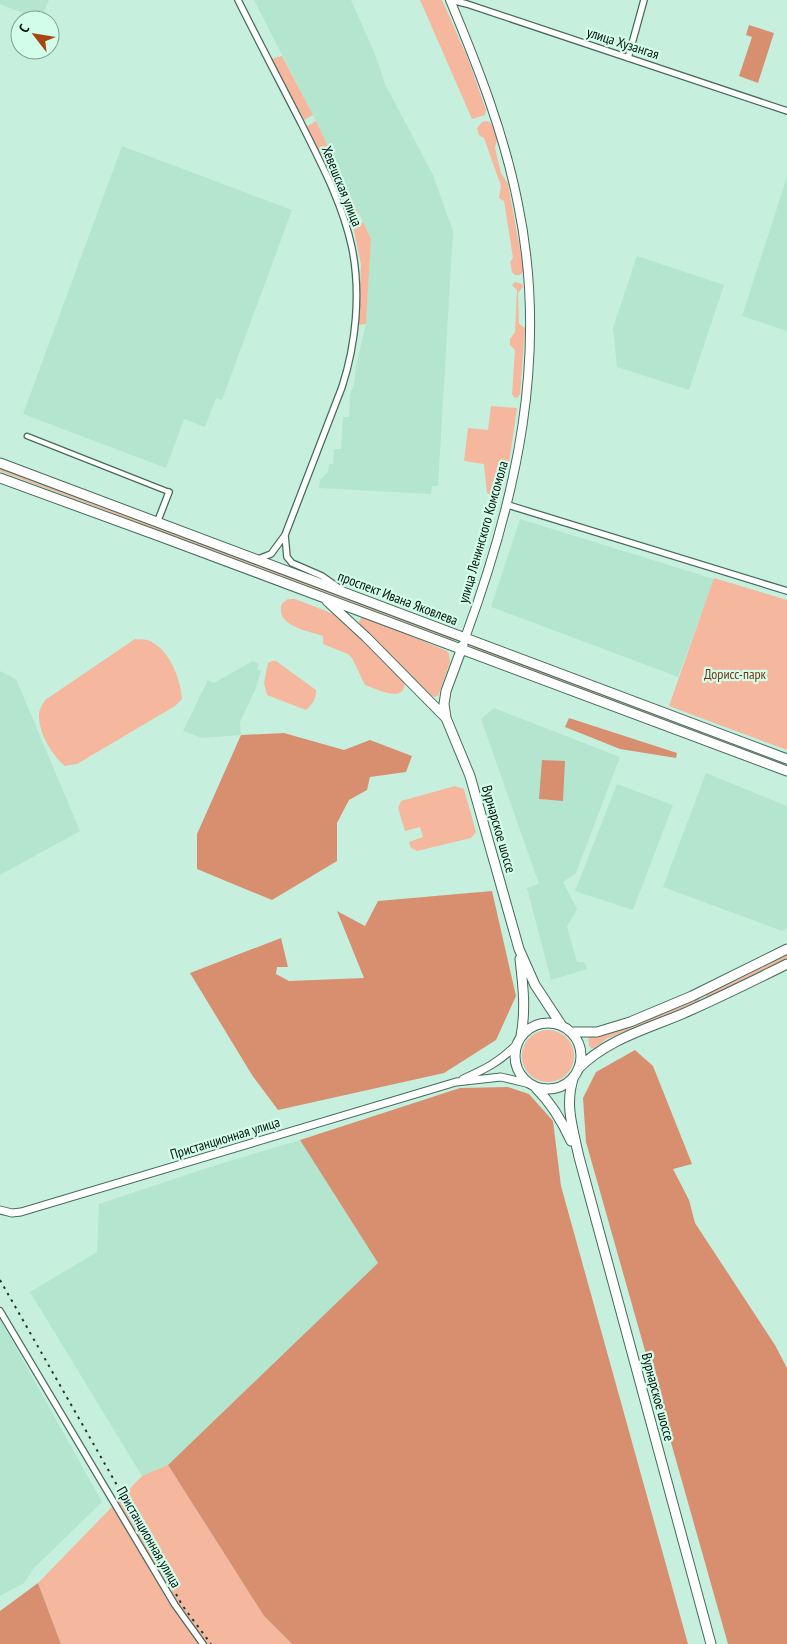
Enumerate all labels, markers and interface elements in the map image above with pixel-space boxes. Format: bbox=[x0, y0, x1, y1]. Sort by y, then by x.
north arrow bbox=[10, 10, 60, 60]
text: С bbox=[14, 20, 34, 36]
street label: улица Хузангая bbox=[585, 23, 661, 63]
street label: Хевешская улица bbox=[318, 143, 366, 229]
street label: улица Ленинского Комсомола bbox=[454, 459, 512, 605]
street label: проспект Ивана Яковлева bbox=[335, 567, 461, 629]
park label: Дорисс-парк bbox=[704, 665, 767, 683]
street label: Вурнарское шоссе bbox=[478, 783, 520, 875]
street label: Пристанционная улица bbox=[168, 1113, 282, 1163]
street label: Вурнарское шоссе bbox=[638, 1351, 678, 1443]
street label: Пристанционная улица bbox=[113, 1483, 185, 1591]

